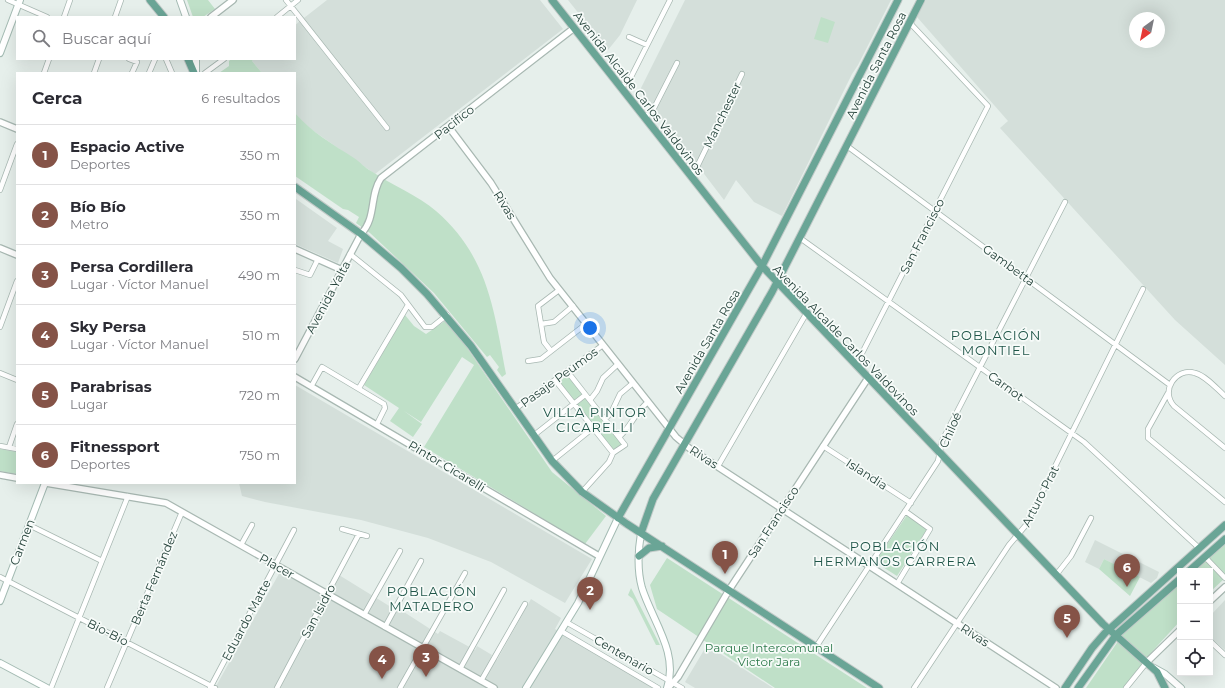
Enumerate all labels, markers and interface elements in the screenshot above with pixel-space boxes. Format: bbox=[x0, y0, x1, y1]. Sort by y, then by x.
street label: Avenida Alcalde Carlos Valdovinos bbox=[570, 8, 708, 178]
street label: Avenida Santa Rosa bbox=[843, 9, 909, 121]
north arrow bbox=[1129, 12, 1165, 48]
search box bbox=[16, 16, 296, 60]
icon: search bbox=[30, 27, 52, 49]
text: Buscar aquí bbox=[62, 29, 151, 48]
street label: Manchester bbox=[700, 80, 744, 150]
text: Cerca bbox=[32, 88, 82, 108]
text: 6 resultados bbox=[201, 90, 280, 106]
street label: Pacifico bbox=[431, 102, 477, 142]
text: Espacio Active bbox=[70, 137, 185, 156]
text: 1 bbox=[42, 147, 48, 163]
text: 350 m bbox=[240, 147, 280, 163]
text: Deportes bbox=[70, 156, 130, 172]
street label: Rivas bbox=[490, 188, 520, 222]
street label: San Francisco bbox=[897, 196, 947, 276]
text: Bío Bío bbox=[70, 197, 126, 216]
text: 2 bbox=[41, 207, 49, 223]
text: 350 m bbox=[240, 207, 280, 223]
text: Metro bbox=[70, 216, 109, 232]
street label: Gambetta bbox=[980, 241, 1038, 289]
text: Persa Cordillera bbox=[70, 257, 193, 276]
street label: Avenida Yalta bbox=[303, 258, 353, 336]
street label: Avenida Alcalde Carlos Valdovinos bbox=[770, 262, 922, 419]
text: 3 bbox=[41, 267, 49, 283]
text: 490 m bbox=[238, 267, 280, 283]
text: Lugar · Víctor Manuel bbox=[70, 276, 209, 292]
street label: Avenida Santa Rosa bbox=[671, 286, 743, 396]
text: Sky Persa bbox=[70, 317, 146, 336]
your location bbox=[580, 318, 600, 338]
text: 4 bbox=[41, 327, 49, 343]
text: 510 m bbox=[242, 327, 280, 343]
district label: POBLACIÓN MONTIEL bbox=[951, 327, 1041, 358]
text: Lugar · Víctor Manuel bbox=[70, 336, 209, 352]
street label: Pasaje Peumos bbox=[517, 344, 601, 410]
street label: Carnot bbox=[985, 368, 1027, 404]
text: Parabrisas bbox=[70, 377, 152, 396]
text: 5 bbox=[41, 387, 49, 403]
text: 720 m bbox=[239, 387, 280, 403]
text: Lugar bbox=[70, 396, 108, 412]
district label: VILLA PINTOR CICARELLI bbox=[543, 404, 647, 435]
street label: Chiloé bbox=[935, 410, 965, 450]
text: Fitnessport bbox=[70, 437, 160, 456]
street label: Pintor Cicarelli bbox=[406, 437, 488, 495]
street label: Rivas bbox=[687, 442, 721, 472]
text: 6 bbox=[41, 447, 49, 463]
text: 750 m bbox=[239, 447, 280, 463]
street label: Islandia bbox=[843, 455, 891, 493]
text: Deportes bbox=[70, 456, 130, 472]
street label: Arturo Prat bbox=[1018, 463, 1062, 529]
street label: San Francisco bbox=[744, 483, 802, 561]
street label: Carmen bbox=[6, 517, 38, 567]
street label: Berta Fernández bbox=[128, 529, 180, 627]
district label: POBLACIÓN HERMANOS CARRERA bbox=[813, 538, 977, 569]
pin: 1 bbox=[712, 541, 738, 574]
street label: Placer bbox=[257, 550, 297, 582]
pin: 6 bbox=[1114, 554, 1140, 587]
map controls bbox=[1177, 568, 1213, 676]
button: + bbox=[1177, 568, 1213, 604]
street label: Eduardo Matte bbox=[218, 577, 274, 663]
pin: 2 bbox=[577, 577, 603, 610]
street label: San Isidro bbox=[298, 582, 338, 640]
district label: POBLACIÓN MATADERO bbox=[387, 583, 477, 614]
button: − bbox=[1177, 604, 1213, 640]
pin: 5 bbox=[1054, 605, 1080, 638]
street label: Bio-Bio bbox=[85, 615, 131, 649]
street label: Rivas bbox=[958, 620, 992, 650]
street label: Centenario bbox=[592, 632, 656, 678]
park label: Parque Intercomunal Victor Jara bbox=[705, 640, 833, 669]
button: locate bbox=[1177, 640, 1213, 676]
pin: 3 bbox=[413, 644, 439, 677]
pin: 4 bbox=[369, 646, 395, 679]

